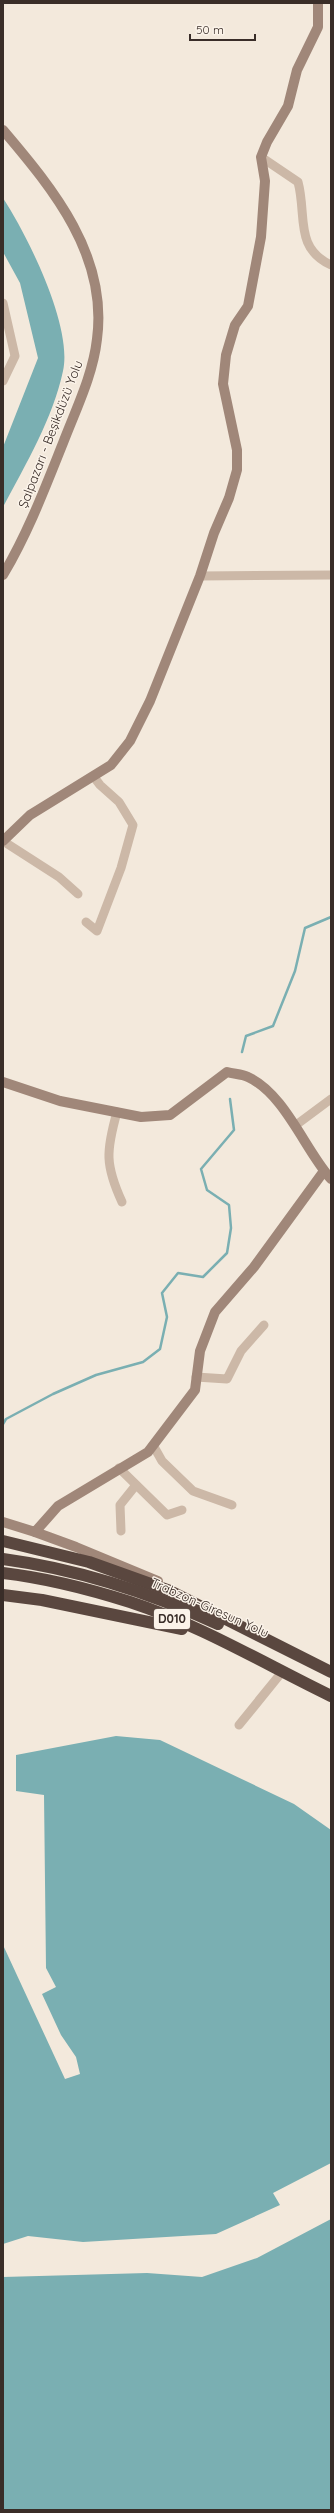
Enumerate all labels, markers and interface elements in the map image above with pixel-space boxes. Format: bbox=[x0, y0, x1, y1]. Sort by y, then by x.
scale bar bbox=[190, 16, 255, 42]
text: 50 m bbox=[196, 22, 224, 37]
street label: Şalpazarı - Beşikdüzü Yolu bbox=[14, 358, 86, 510]
street label: Trabzon-Giresun Yolu bbox=[149, 1574, 271, 1640]
road number: D010 bbox=[154, 1609, 190, 1629]

